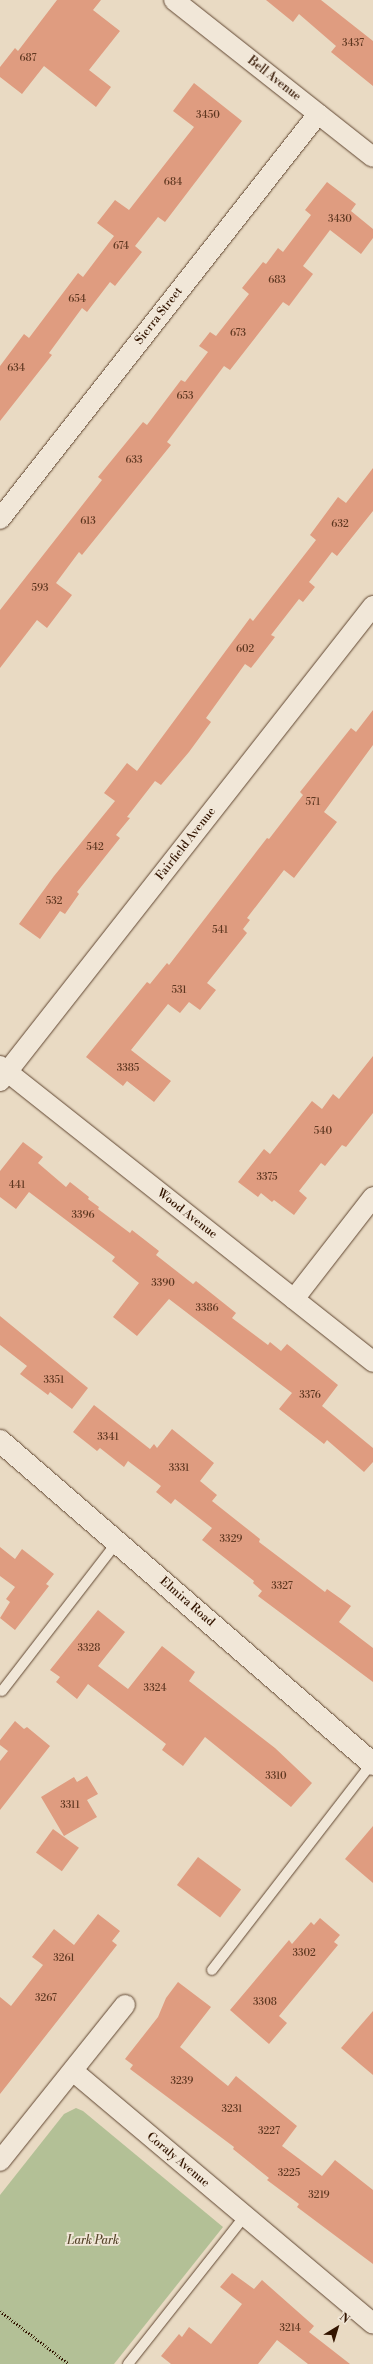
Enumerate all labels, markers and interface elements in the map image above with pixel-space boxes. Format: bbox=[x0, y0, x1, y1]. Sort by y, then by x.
house number: 3437 bbox=[342, 38, 364, 50]
house number: 687 bbox=[19, 53, 37, 65]
street label: Bell Avenue bbox=[244, 54, 304, 104]
house number: 3450 bbox=[196, 110, 220, 122]
house number: 684 bbox=[164, 177, 182, 189]
house number: 3430 bbox=[328, 214, 352, 226]
house number: 674 bbox=[113, 241, 129, 253]
house number: 683 bbox=[268, 275, 286, 287]
street label: Sierra Street bbox=[132, 285, 186, 347]
house number: 654 bbox=[68, 294, 86, 306]
house number: 673 bbox=[230, 328, 246, 340]
house number: 634 bbox=[7, 363, 25, 375]
house number: 653 bbox=[176, 391, 194, 403]
house number: 633 bbox=[125, 455, 143, 467]
house number: 613 bbox=[80, 516, 96, 528]
house number: 632 bbox=[331, 519, 349, 531]
house number: 593 bbox=[31, 583, 49, 595]
house number: 602 bbox=[236, 644, 254, 656]
house number: 571 bbox=[306, 797, 320, 809]
street label: Fairfield Avenue bbox=[153, 805, 219, 883]
house number: 542 bbox=[86, 842, 104, 854]
house number: 532 bbox=[46, 896, 62, 908]
house number: 541 bbox=[212, 925, 228, 937]
house number: 531 bbox=[171, 985, 187, 997]
house number: 3385 bbox=[117, 1063, 139, 1075]
house number: 540 bbox=[314, 1126, 332, 1138]
house number: 3375 bbox=[256, 1172, 278, 1184]
house number: 441 bbox=[9, 1180, 25, 1192]
street label: Wood Avenue bbox=[154, 1186, 220, 1242]
house number: 3396 bbox=[71, 1210, 95, 1222]
house number: 3390 bbox=[151, 1278, 175, 1290]
house number: 3386 bbox=[195, 1303, 219, 1315]
house number: 3351 bbox=[44, 1375, 64, 1387]
house number: 3376 bbox=[299, 1390, 321, 1402]
house number: 3341 bbox=[97, 1432, 119, 1444]
house number: 3331 bbox=[169, 1463, 189, 1475]
house number: 3329 bbox=[220, 1534, 242, 1546]
street label: Elmira Road bbox=[157, 1574, 217, 1630]
house number: 3327 bbox=[271, 1581, 293, 1593]
house number: 3328 bbox=[78, 1643, 100, 1655]
house number: 3324 bbox=[144, 1683, 166, 1695]
house number: 3310 bbox=[265, 1771, 287, 1783]
house number: 3311 bbox=[60, 1800, 80, 1812]
house number: 3302 bbox=[292, 1948, 316, 1960]
house number: 3261 bbox=[53, 1953, 75, 1965]
house number: 3267 bbox=[35, 1993, 57, 2005]
house number: 3308 bbox=[253, 1997, 277, 2009]
house number: 3239 bbox=[171, 2076, 193, 2088]
house number: 3231 bbox=[222, 2104, 242, 2116]
house number: 3227 bbox=[258, 2126, 280, 2138]
street label: Coraly Avenue bbox=[144, 2130, 212, 2190]
house number: 3225 bbox=[278, 2168, 300, 2180]
house number: 3219 bbox=[308, 2190, 330, 2202]
park label: Lark Park bbox=[67, 2234, 119, 2248]
north arrow bbox=[317, 2308, 357, 2348]
text: N bbox=[337, 2310, 352, 2327]
house number: 3214 bbox=[279, 2323, 301, 2335]

